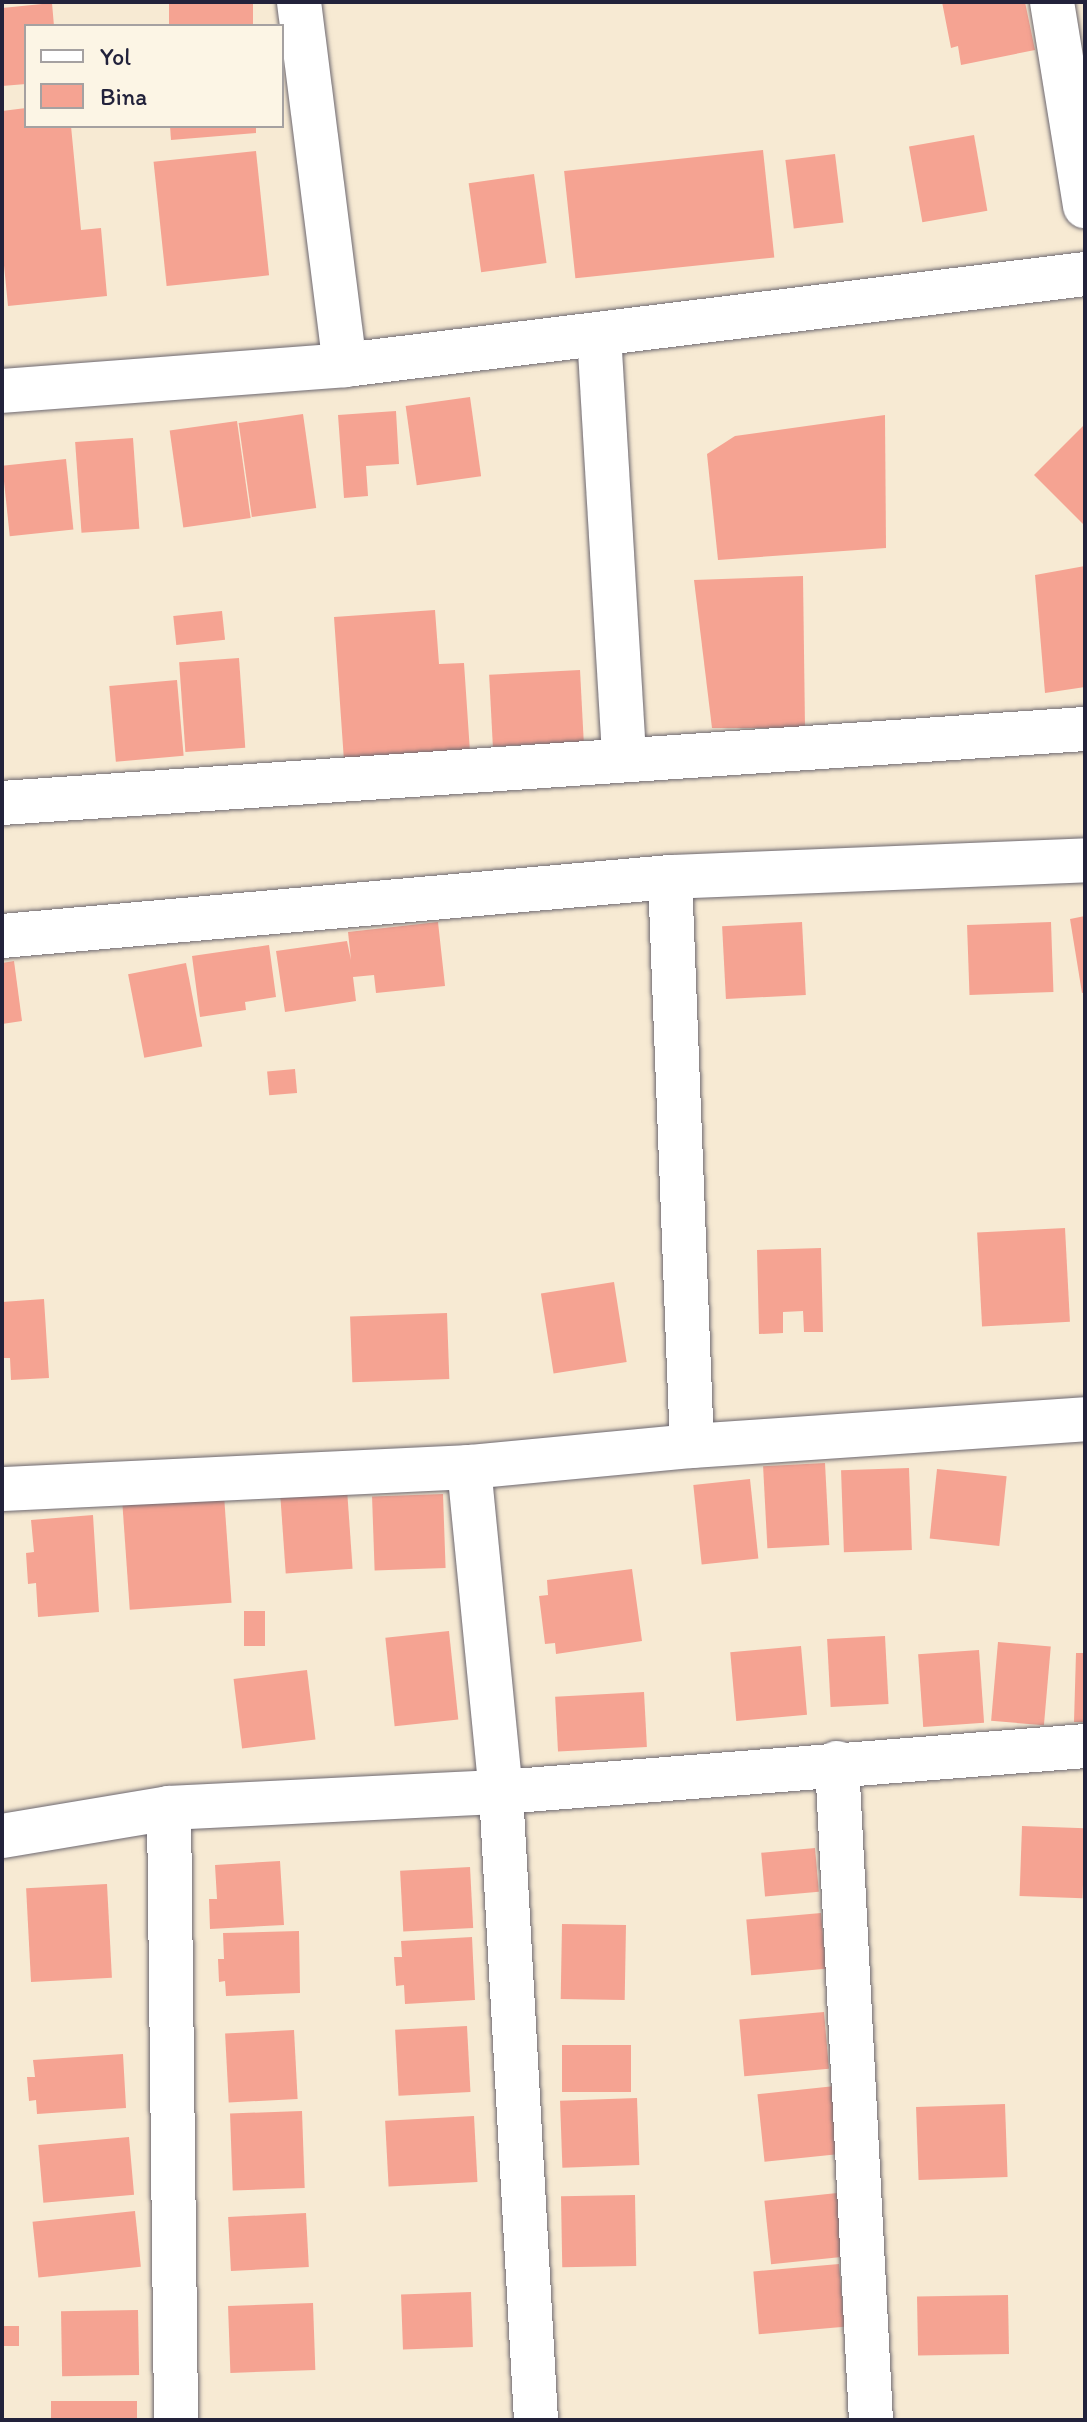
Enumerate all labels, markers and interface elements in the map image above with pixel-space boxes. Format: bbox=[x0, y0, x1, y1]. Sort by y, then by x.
legend bbox=[24, 24, 284, 128]
text: Yol bbox=[100, 42, 131, 71]
text: Bina bbox=[100, 82, 147, 111]

